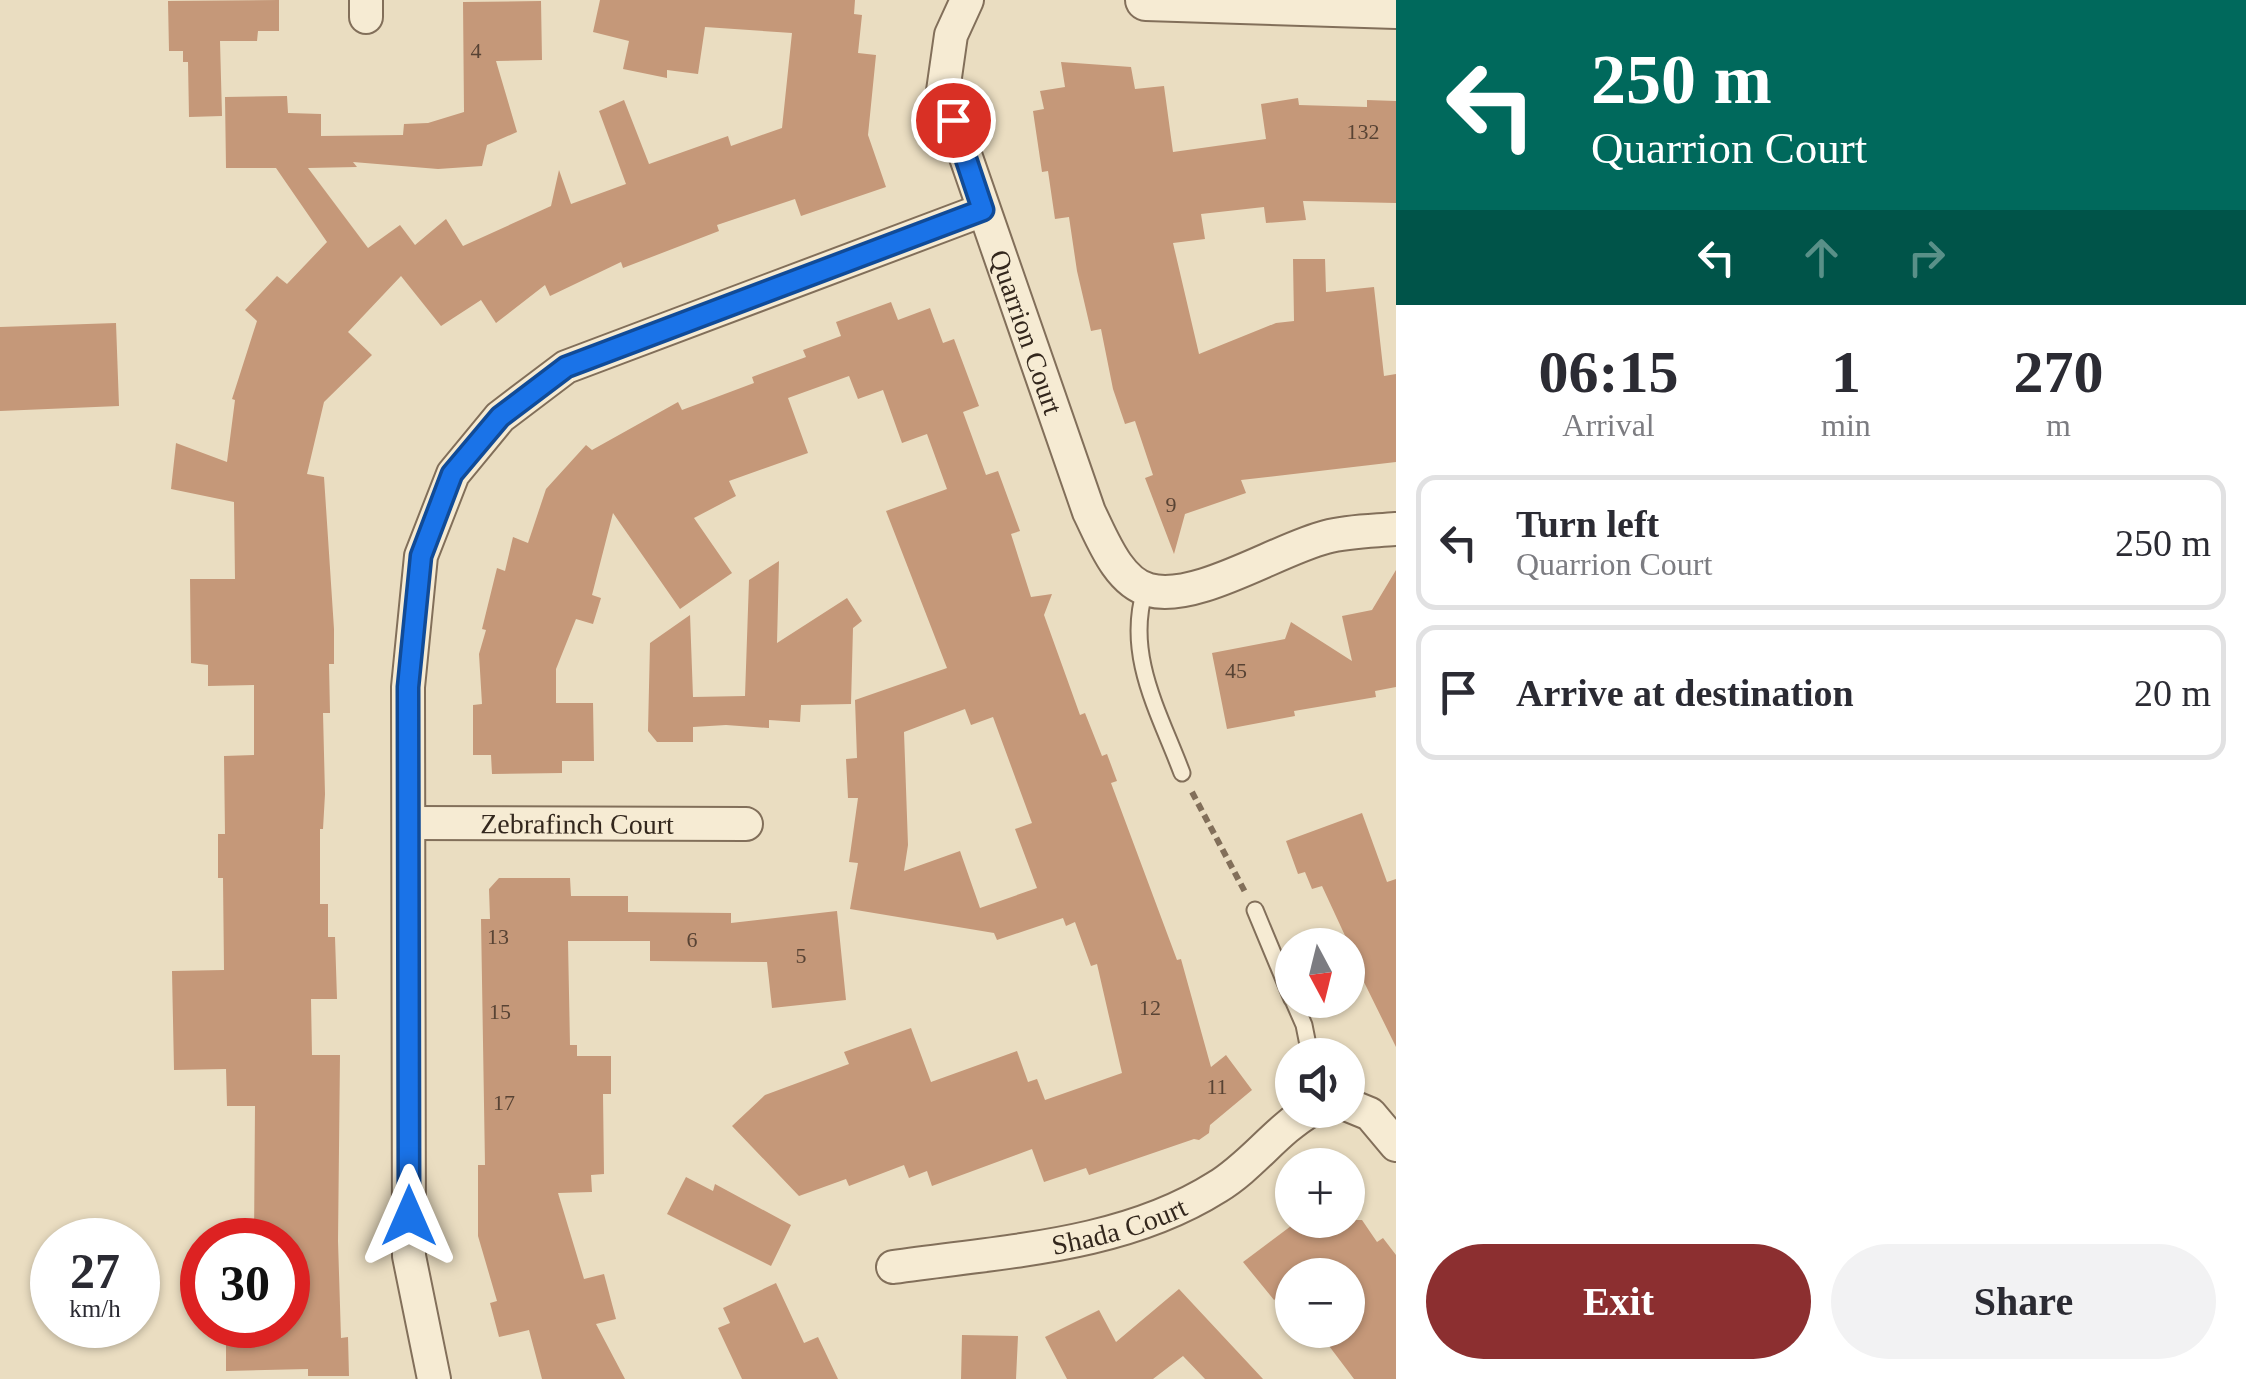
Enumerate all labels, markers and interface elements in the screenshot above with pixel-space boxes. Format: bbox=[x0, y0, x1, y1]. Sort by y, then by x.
house number: 4 bbox=[471, 38, 482, 63]
icon: left bbox=[1426, 40, 1556, 170]
text: 250 m bbox=[1591, 41, 1772, 118]
pin bbox=[911, 78, 996, 163]
icon: arrive bbox=[926, 93, 981, 148]
house number: 132 bbox=[1347, 119, 1380, 144]
text: Quarrion Court bbox=[1591, 123, 1867, 173]
icon: left bbox=[1689, 230, 1744, 285]
icon: ahead bbox=[1794, 230, 1849, 285]
icon: right bbox=[1899, 230, 1954, 285]
street label: Quarrion Court bbox=[983, 246, 1069, 419]
text: 06:15 bbox=[1539, 339, 1679, 405]
text: 1 bbox=[1831, 339, 1861, 405]
text: 270 bbox=[2013, 339, 2103, 405]
text: Arrival bbox=[1562, 407, 1655, 443]
text: min bbox=[1821, 407, 1871, 443]
text: m bbox=[2046, 407, 2071, 443]
house number: 9 bbox=[1166, 492, 1177, 517]
text: Turn left bbox=[1516, 503, 1659, 545]
icon: left bbox=[1431, 515, 1486, 570]
text: 250 m bbox=[2115, 522, 2211, 564]
text: Quarrion Court bbox=[1516, 546, 1712, 582]
house number: 45 bbox=[1225, 658, 1247, 683]
icon: arrive bbox=[1431, 665, 1486, 720]
text: Arrive at destination bbox=[1516, 672, 1854, 714]
text: 20 m bbox=[2134, 672, 2211, 714]
street label: Zebrafinch Court bbox=[480, 808, 674, 840]
house number: 13 bbox=[487, 924, 509, 949]
house number: 6 bbox=[687, 927, 698, 952]
north arrow bbox=[1275, 928, 1365, 1018]
map controls bbox=[1275, 928, 1365, 1348]
house number: 5 bbox=[796, 943, 807, 968]
house number: 12 bbox=[1139, 995, 1161, 1020]
house number: 15 bbox=[489, 999, 511, 1024]
button: sound bbox=[1275, 1038, 1365, 1128]
house number: 11 bbox=[1206, 1074, 1228, 1099]
house number: 17 bbox=[493, 1090, 515, 1115]
button: + bbox=[1275, 1148, 1365, 1238]
position arrow bbox=[357, 1164, 461, 1268]
street label: Shada Court bbox=[1049, 1191, 1192, 1261]
speed limit sign: 30 bbox=[180, 1218, 310, 1348]
text: 27 bbox=[70, 1243, 120, 1299]
button: Exit bbox=[1426, 1244, 1811, 1359]
button: Share bbox=[1831, 1244, 2216, 1359]
button: − bbox=[1275, 1258, 1365, 1348]
text: km/h bbox=[69, 1295, 121, 1322]

